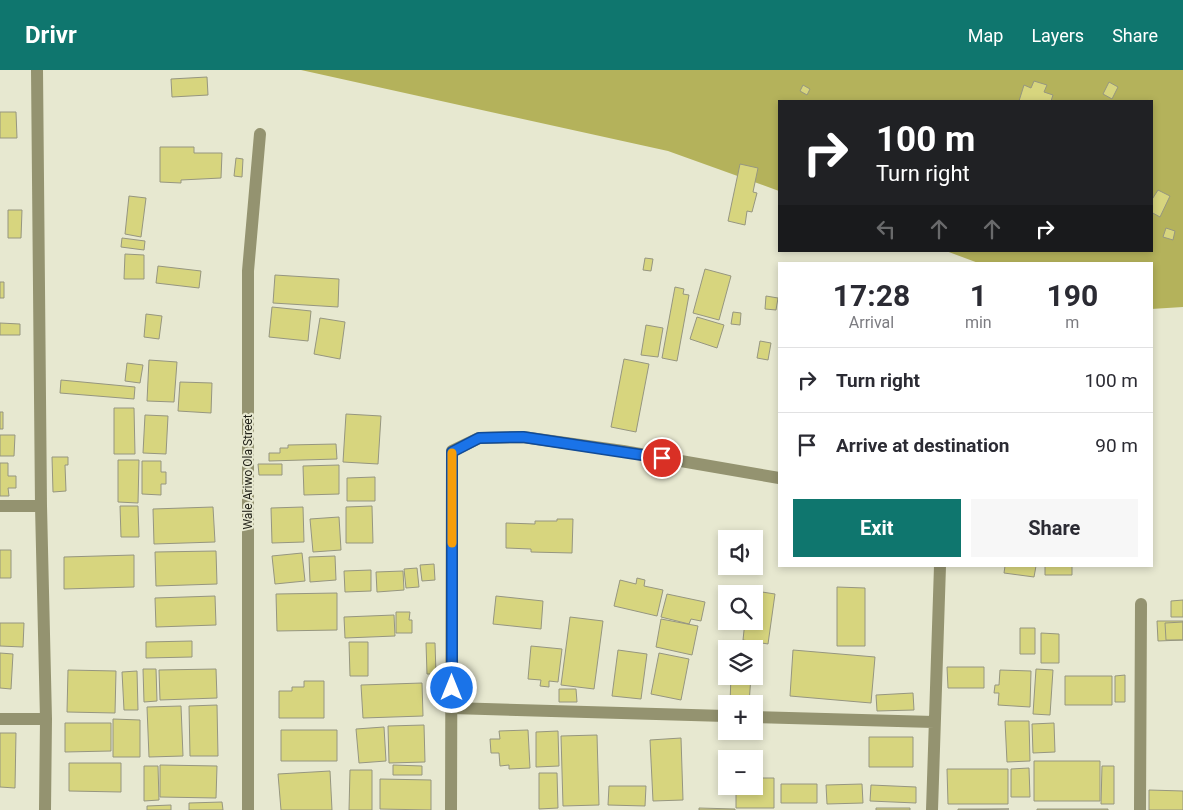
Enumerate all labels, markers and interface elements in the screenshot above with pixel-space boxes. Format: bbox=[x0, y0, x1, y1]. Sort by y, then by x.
text: Drivr bbox=[25, 21, 77, 49]
text: Map bbox=[968, 25, 1003, 46]
text: Layers bbox=[1031, 25, 1084, 46]
text: Share bbox=[1112, 25, 1158, 46]
text: 100 m bbox=[876, 119, 975, 160]
icon: right bbox=[793, 120, 858, 185]
text: Turn right bbox=[876, 161, 970, 186]
icon: left bbox=[872, 215, 900, 243]
icon: ahead bbox=[925, 215, 953, 243]
icon: ahead bbox=[978, 215, 1006, 243]
icon: right bbox=[1031, 215, 1059, 243]
text: 17:28 bbox=[833, 278, 910, 313]
text: 1 bbox=[970, 278, 987, 313]
text: 190 bbox=[1047, 278, 1098, 313]
text: Arrival bbox=[849, 313, 894, 332]
text: min bbox=[965, 313, 992, 332]
text: m bbox=[1065, 313, 1079, 332]
icon: right bbox=[793, 366, 821, 394]
text: Turn right bbox=[836, 369, 920, 392]
text: 100 m bbox=[1085, 369, 1138, 392]
street label: Wale Ariwo Ola Street bbox=[241, 414, 255, 530]
icon: arrive bbox=[793, 431, 821, 459]
text: Arrive at destination bbox=[836, 434, 1009, 457]
text: 90 m bbox=[1095, 434, 1138, 457]
pin bbox=[641, 437, 683, 479]
icon: arrive bbox=[648, 444, 676, 472]
button: Exit bbox=[793, 499, 961, 557]
button: Share bbox=[971, 499, 1138, 557]
map controls bbox=[718, 530, 763, 795]
button: sound bbox=[718, 530, 763, 575]
button: search bbox=[718, 585, 763, 630]
button: layers bbox=[718, 640, 763, 685]
position arrow bbox=[425, 661, 477, 713]
button: + bbox=[718, 695, 763, 740]
button: − bbox=[718, 750, 763, 795]

